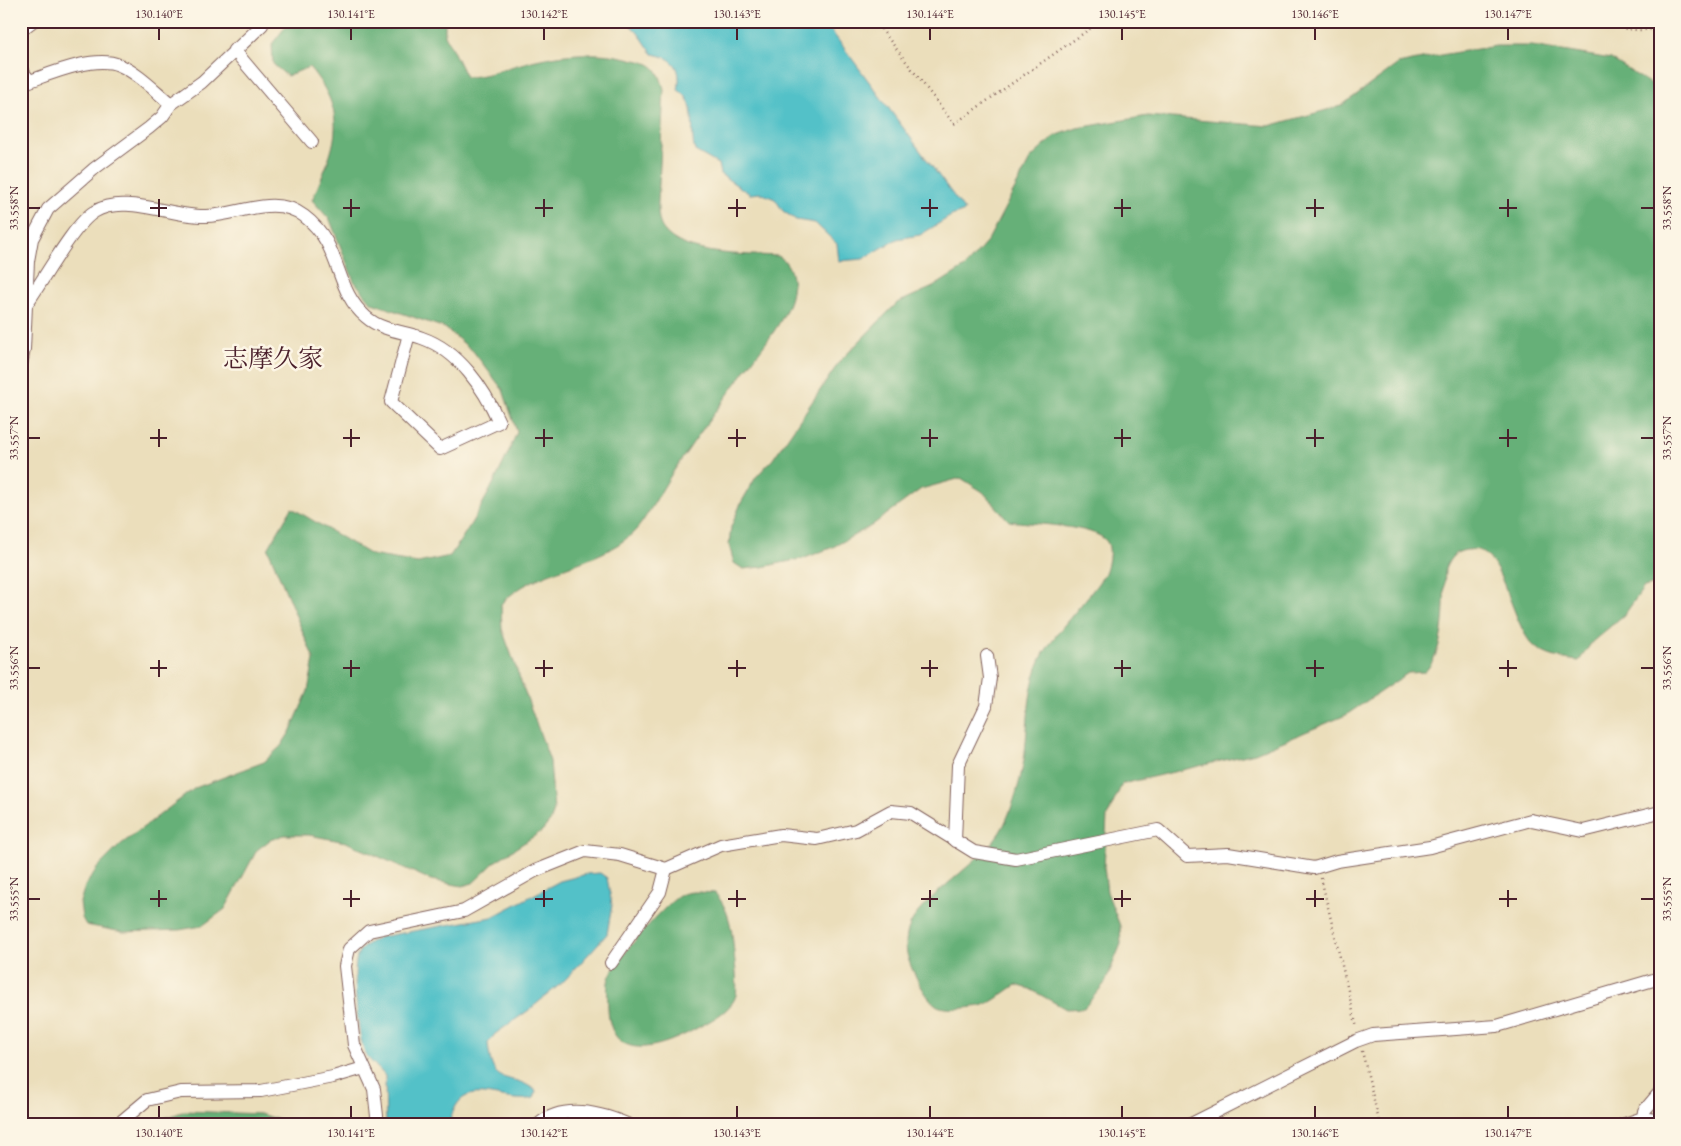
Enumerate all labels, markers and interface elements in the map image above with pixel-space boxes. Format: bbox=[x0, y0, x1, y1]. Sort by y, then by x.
text: 130.140°E bbox=[135, 6, 183, 22]
text: 130.141°E bbox=[327, 6, 375, 22]
text: 130.142°E bbox=[520, 6, 568, 22]
text: 130.143°E bbox=[713, 6, 761, 22]
text: 130.144°E bbox=[906, 6, 954, 22]
text: 130.145°E bbox=[1098, 6, 1146, 22]
text: 130.146°E bbox=[1291, 6, 1339, 22]
text: 130.147°E bbox=[1484, 6, 1532, 22]
text: 33.558°N bbox=[6, 185, 22, 230]
text: 33.558°N bbox=[1659, 185, 1675, 230]
district label: 志摩久家 bbox=[223, 342, 323, 374]
text: 33.557°N bbox=[6, 415, 22, 460]
text: 33.557°N bbox=[1659, 415, 1675, 460]
text: 33.556°N bbox=[6, 645, 22, 690]
text: 33.556°N bbox=[1659, 645, 1675, 690]
text: 33.555°N bbox=[6, 876, 22, 921]
text: 33.555°N bbox=[1659, 876, 1675, 921]
text: 130.140°E bbox=[135, 1125, 183, 1141]
text: 130.141°E bbox=[327, 1125, 375, 1141]
text: 130.142°E bbox=[520, 1125, 568, 1141]
text: 130.143°E bbox=[713, 1125, 761, 1141]
text: 130.144°E bbox=[906, 1125, 954, 1141]
text: 130.145°E bbox=[1098, 1125, 1146, 1141]
text: 130.146°E bbox=[1291, 1125, 1339, 1141]
text: 130.147°E bbox=[1484, 1125, 1532, 1141]

